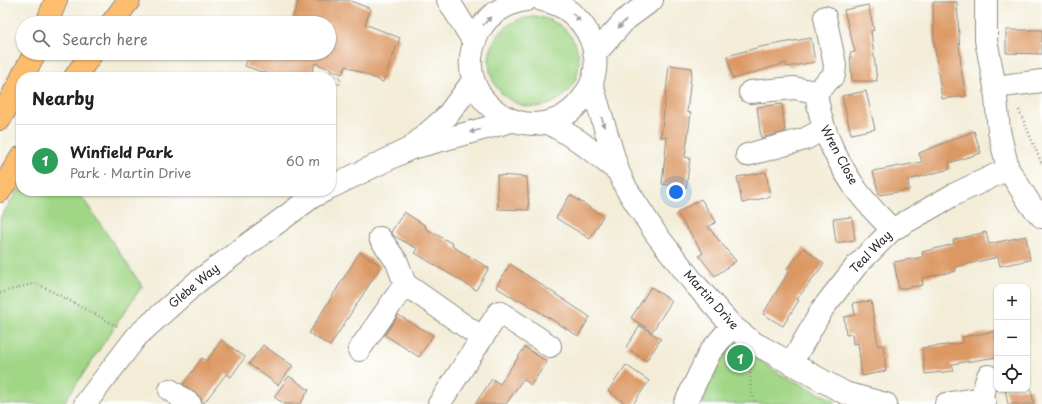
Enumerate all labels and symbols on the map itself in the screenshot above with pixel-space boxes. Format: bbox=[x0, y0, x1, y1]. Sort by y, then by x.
one-way arrow bbox=[571, 13, 581, 22]
one-way arrow bbox=[482, 16, 491, 26]
one-way arrow bbox=[617, 19, 626, 29]
one-way arrow bbox=[600, 116, 606, 128]
street label: Wren Close bbox=[817, 122, 863, 188]
one-way arrow bbox=[469, 128, 481, 134]
your location bbox=[666, 182, 686, 202]
street label: Teal Way bbox=[845, 226, 895, 277]
street label: Glebe Way bbox=[164, 259, 223, 312]
street label: Martin Drive bbox=[680, 266, 743, 333]
pin: 1 bbox=[727, 343, 753, 373]

